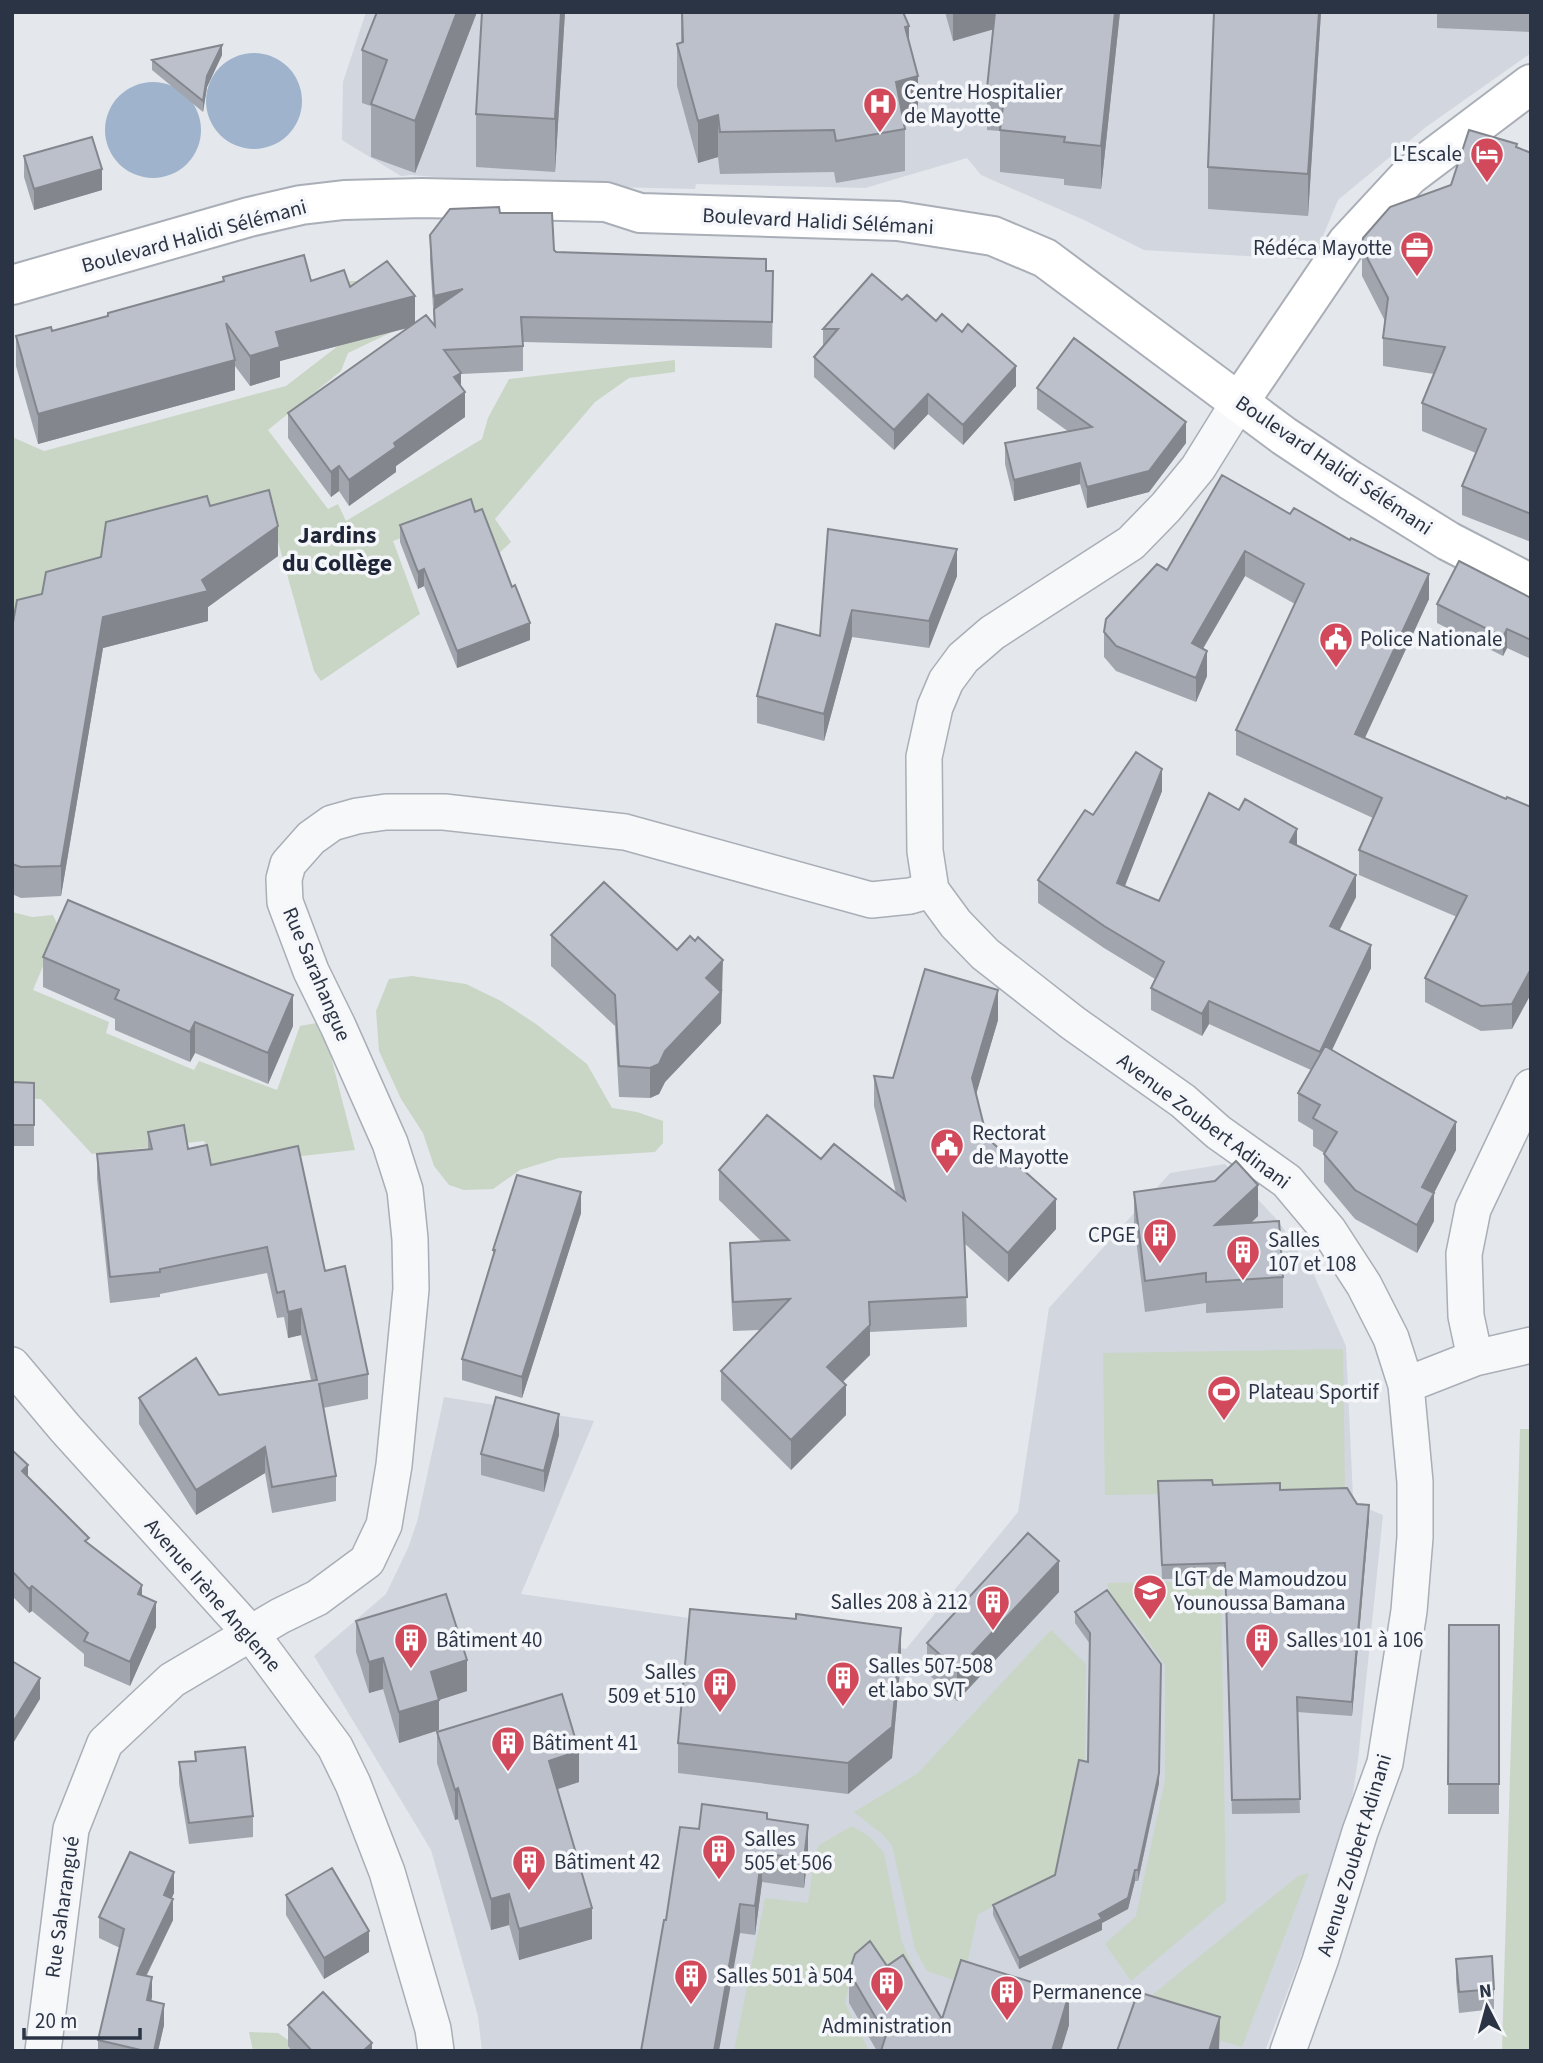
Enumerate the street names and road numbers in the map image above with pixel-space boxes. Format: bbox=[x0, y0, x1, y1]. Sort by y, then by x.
street label: Boulevard Halidi Sélémani bbox=[78, 192, 310, 280]
street label: Boulevard Halidi Sélémani bbox=[701, 200, 935, 242]
street label: Boulevard Halidi Sélémani bbox=[1230, 388, 1438, 542]
street label: Rue Sarahangue bbox=[275, 902, 359, 1046]
street label: Avenue Zoubert Adinani bbox=[1111, 1046, 1297, 1196]
street label: Avenue Irène Angleme bbox=[138, 1512, 288, 1678]
street label: Avenue Zoubert Adinani bbox=[1309, 1750, 1399, 1960]
street label: Rue Saharangué bbox=[37, 1834, 87, 1980]

